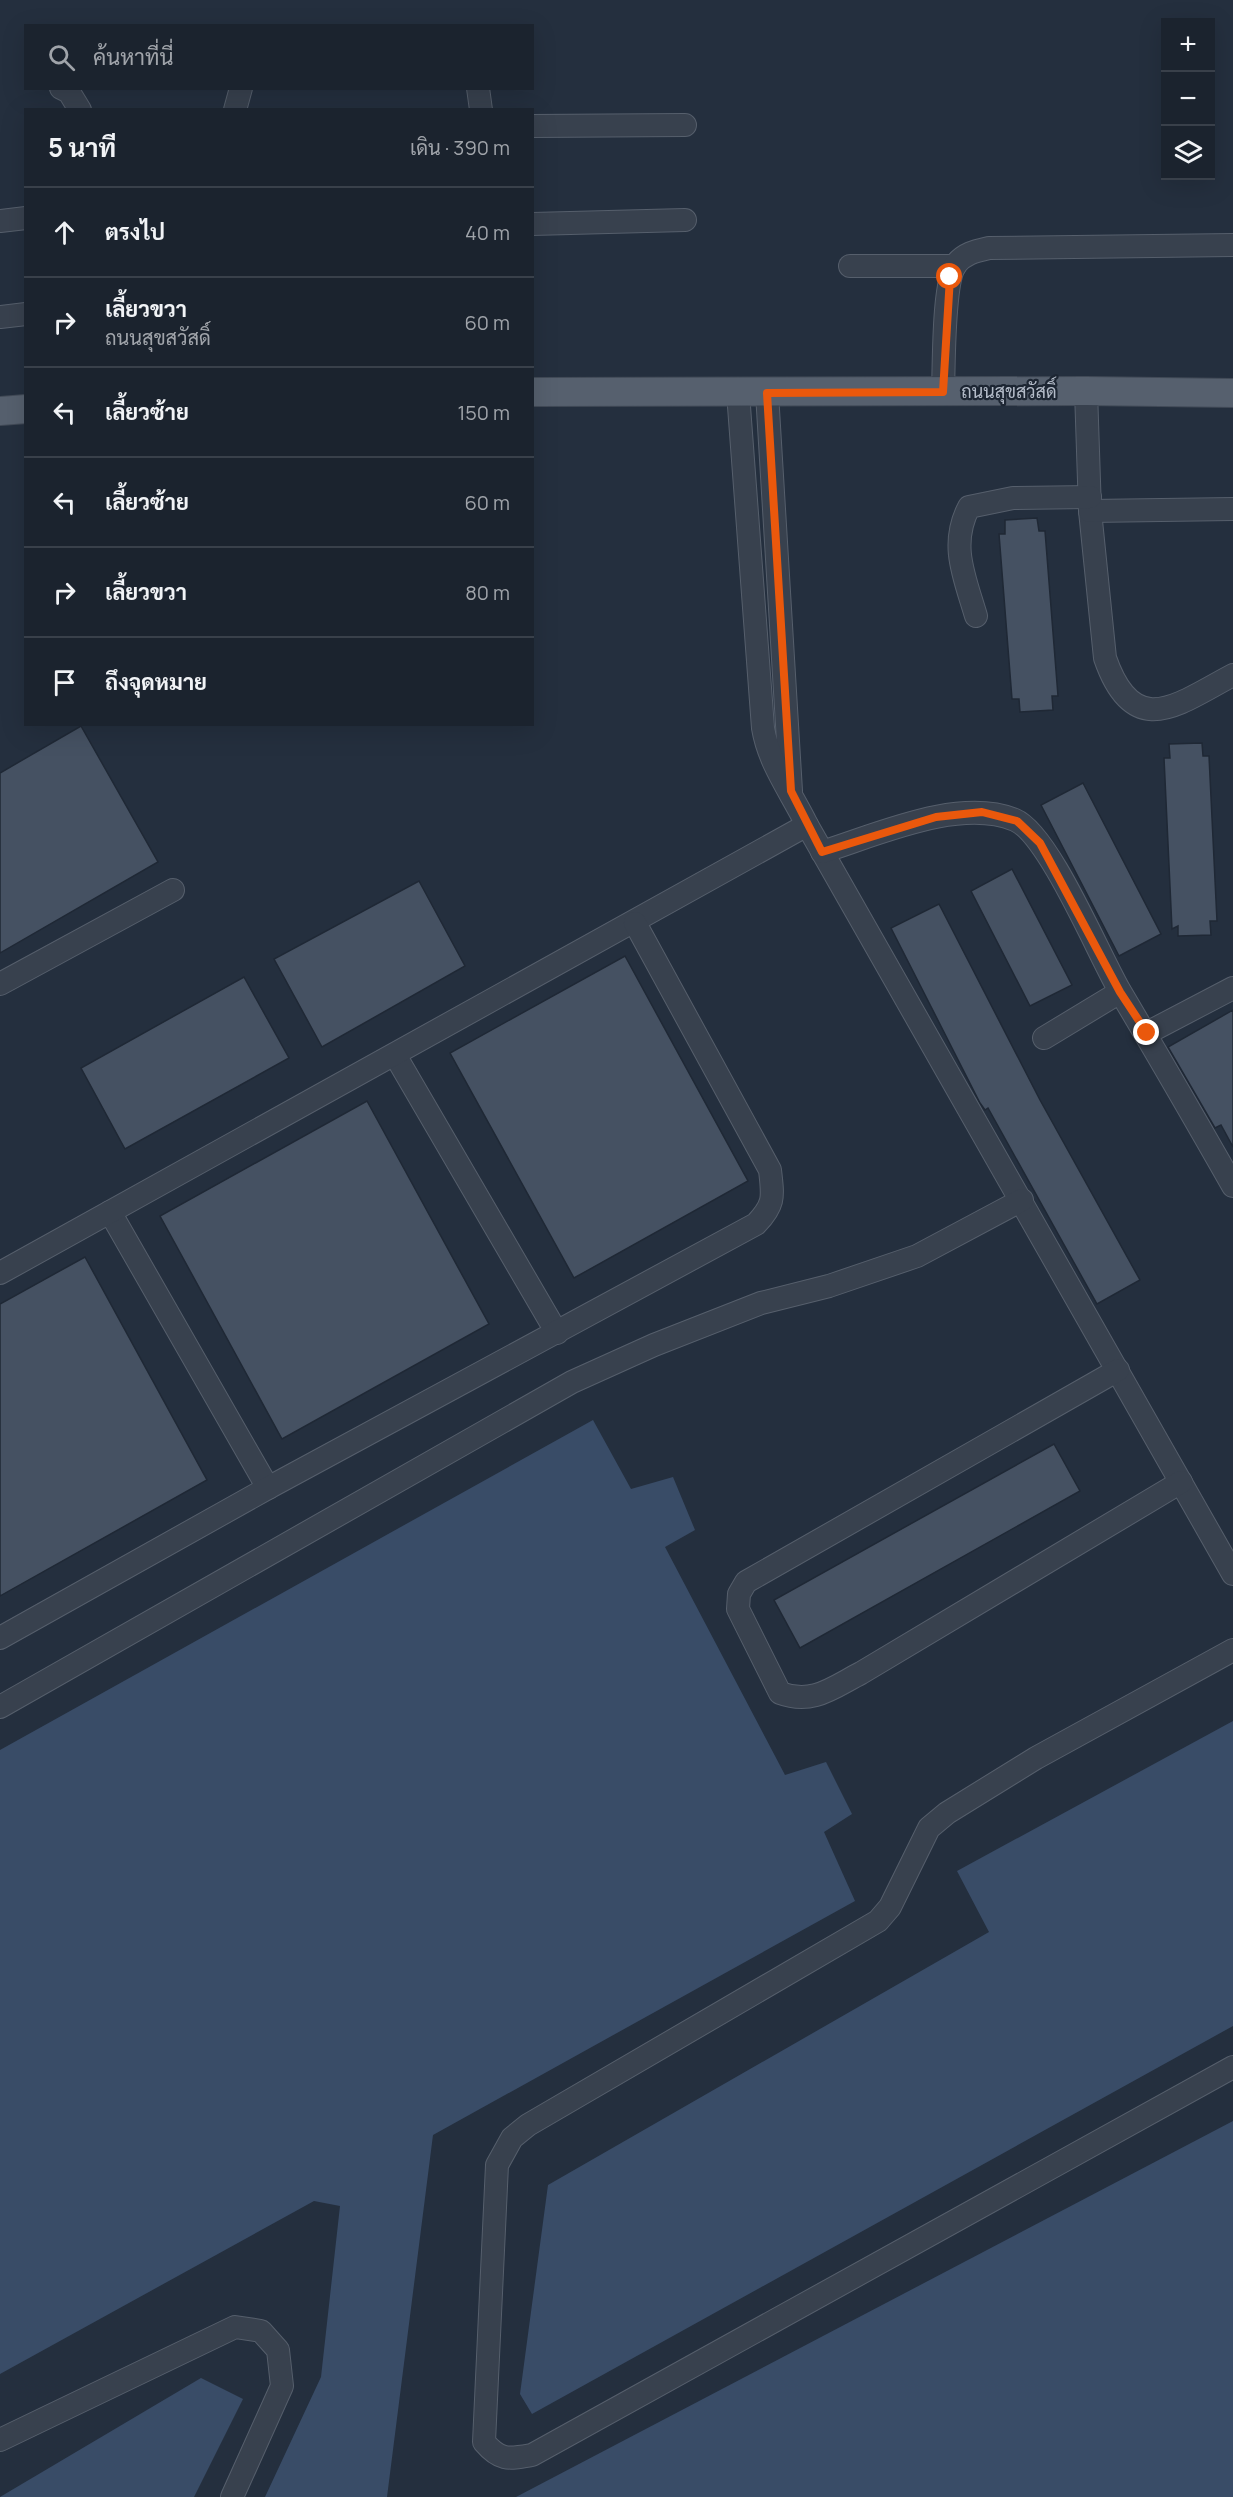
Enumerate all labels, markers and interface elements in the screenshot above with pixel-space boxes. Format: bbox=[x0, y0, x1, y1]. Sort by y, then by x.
map controls bbox=[1161, 18, 1215, 180]
button: + bbox=[1161, 18, 1215, 72]
search box bbox=[24, 24, 534, 90]
icon: search bbox=[45, 41, 78, 74]
text: ค้นหาที่นี่ bbox=[93, 42, 173, 72]
button: − bbox=[1161, 72, 1215, 126]
button: layers bbox=[1161, 126, 1215, 180]
text: 5 นาที bbox=[48, 129, 116, 165]
text: เดิน · 390 m bbox=[410, 134, 510, 161]
icon: ahead bbox=[48, 216, 81, 249]
text: ตรงไป bbox=[105, 217, 165, 247]
text: 40 m bbox=[465, 219, 510, 246]
route start bbox=[936, 263, 962, 289]
text: เลี้ยวขวา bbox=[105, 294, 187, 324]
icon: right bbox=[48, 306, 81, 339]
text: 60 m bbox=[464, 309, 510, 336]
text: ถนนสุขสวัสดิ์ bbox=[105, 324, 211, 351]
street label: ถนนสุขสวัสดิ์ bbox=[961, 376, 1057, 404]
icon: left bbox=[48, 396, 81, 429]
text: เลี้ยวซ้าย bbox=[105, 397, 189, 427]
text: 150 m bbox=[457, 399, 510, 426]
icon: left bbox=[48, 486, 81, 519]
text: เลี้ยวซ้าย bbox=[105, 487, 189, 517]
text: 60 m bbox=[464, 489, 510, 516]
icon: right bbox=[48, 576, 81, 609]
text: เลี้ยวขวา bbox=[105, 577, 187, 607]
text: 80 m bbox=[465, 579, 510, 606]
icon: arrive bbox=[48, 666, 81, 699]
text: ถึงจุดหมาย bbox=[105, 667, 207, 697]
route end bbox=[1133, 1019, 1159, 1045]

